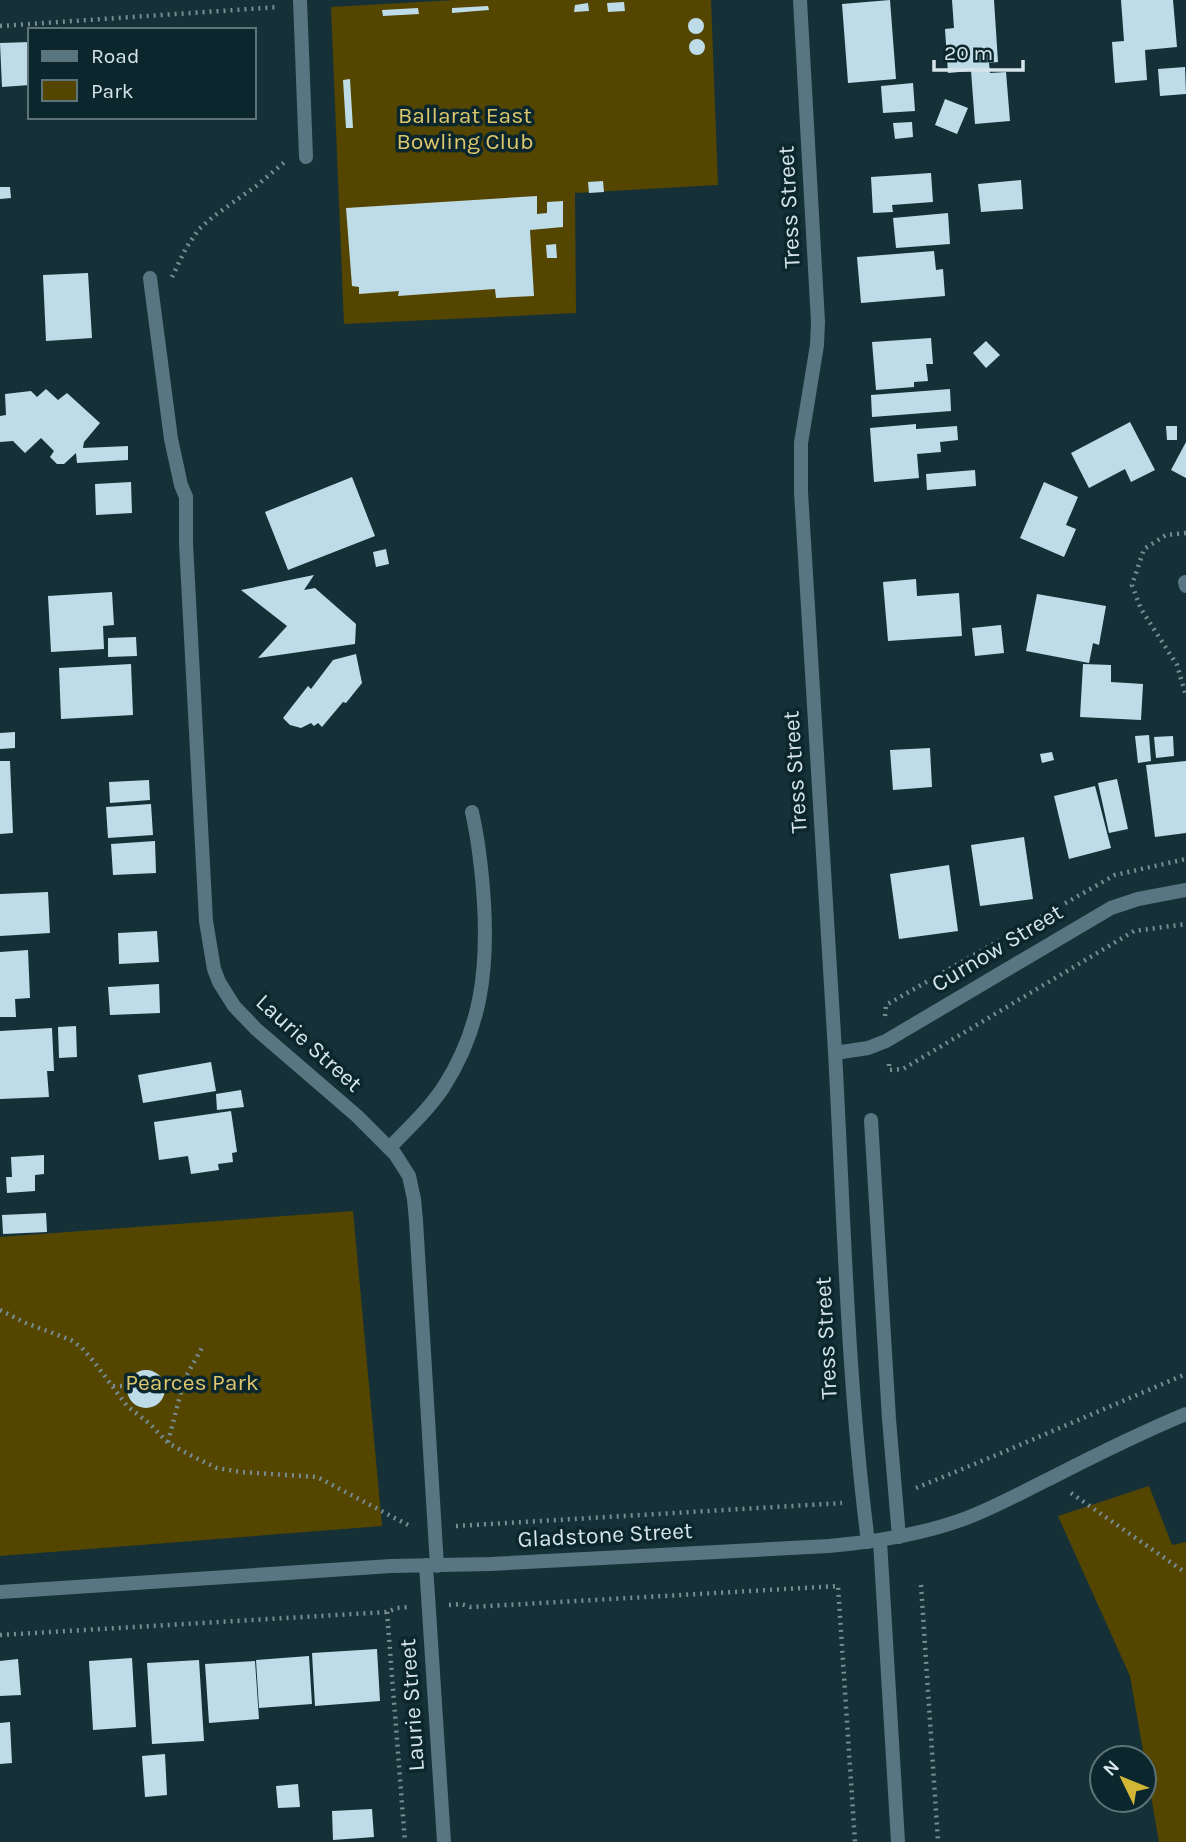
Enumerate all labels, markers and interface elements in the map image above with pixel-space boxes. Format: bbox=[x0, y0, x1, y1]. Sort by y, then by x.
legend bbox=[28, 28, 256, 119]
scale bar bbox=[934, 28, 1023, 72]
text: 20 m bbox=[944, 41, 993, 65]
text: Road bbox=[91, 44, 139, 68]
text: Park bbox=[91, 79, 134, 103]
park label: Ballarat East Bowling Club bbox=[396, 102, 534, 155]
street label: Tress Street bbox=[772, 145, 806, 269]
street label: Tress Street bbox=[777, 709, 813, 834]
street label: Curnow Street bbox=[927, 898, 1068, 998]
street label: Laurie Street bbox=[251, 988, 368, 1098]
street label: Tress Street bbox=[809, 1276, 843, 1400]
park label: Pearces Park bbox=[125, 1369, 259, 1396]
street label: Gladstone Street bbox=[517, 1517, 693, 1553]
street label: Laurie Street bbox=[394, 1637, 430, 1772]
north arrow bbox=[1088, 1744, 1158, 1814]
text: N bbox=[1099, 1756, 1124, 1781]

